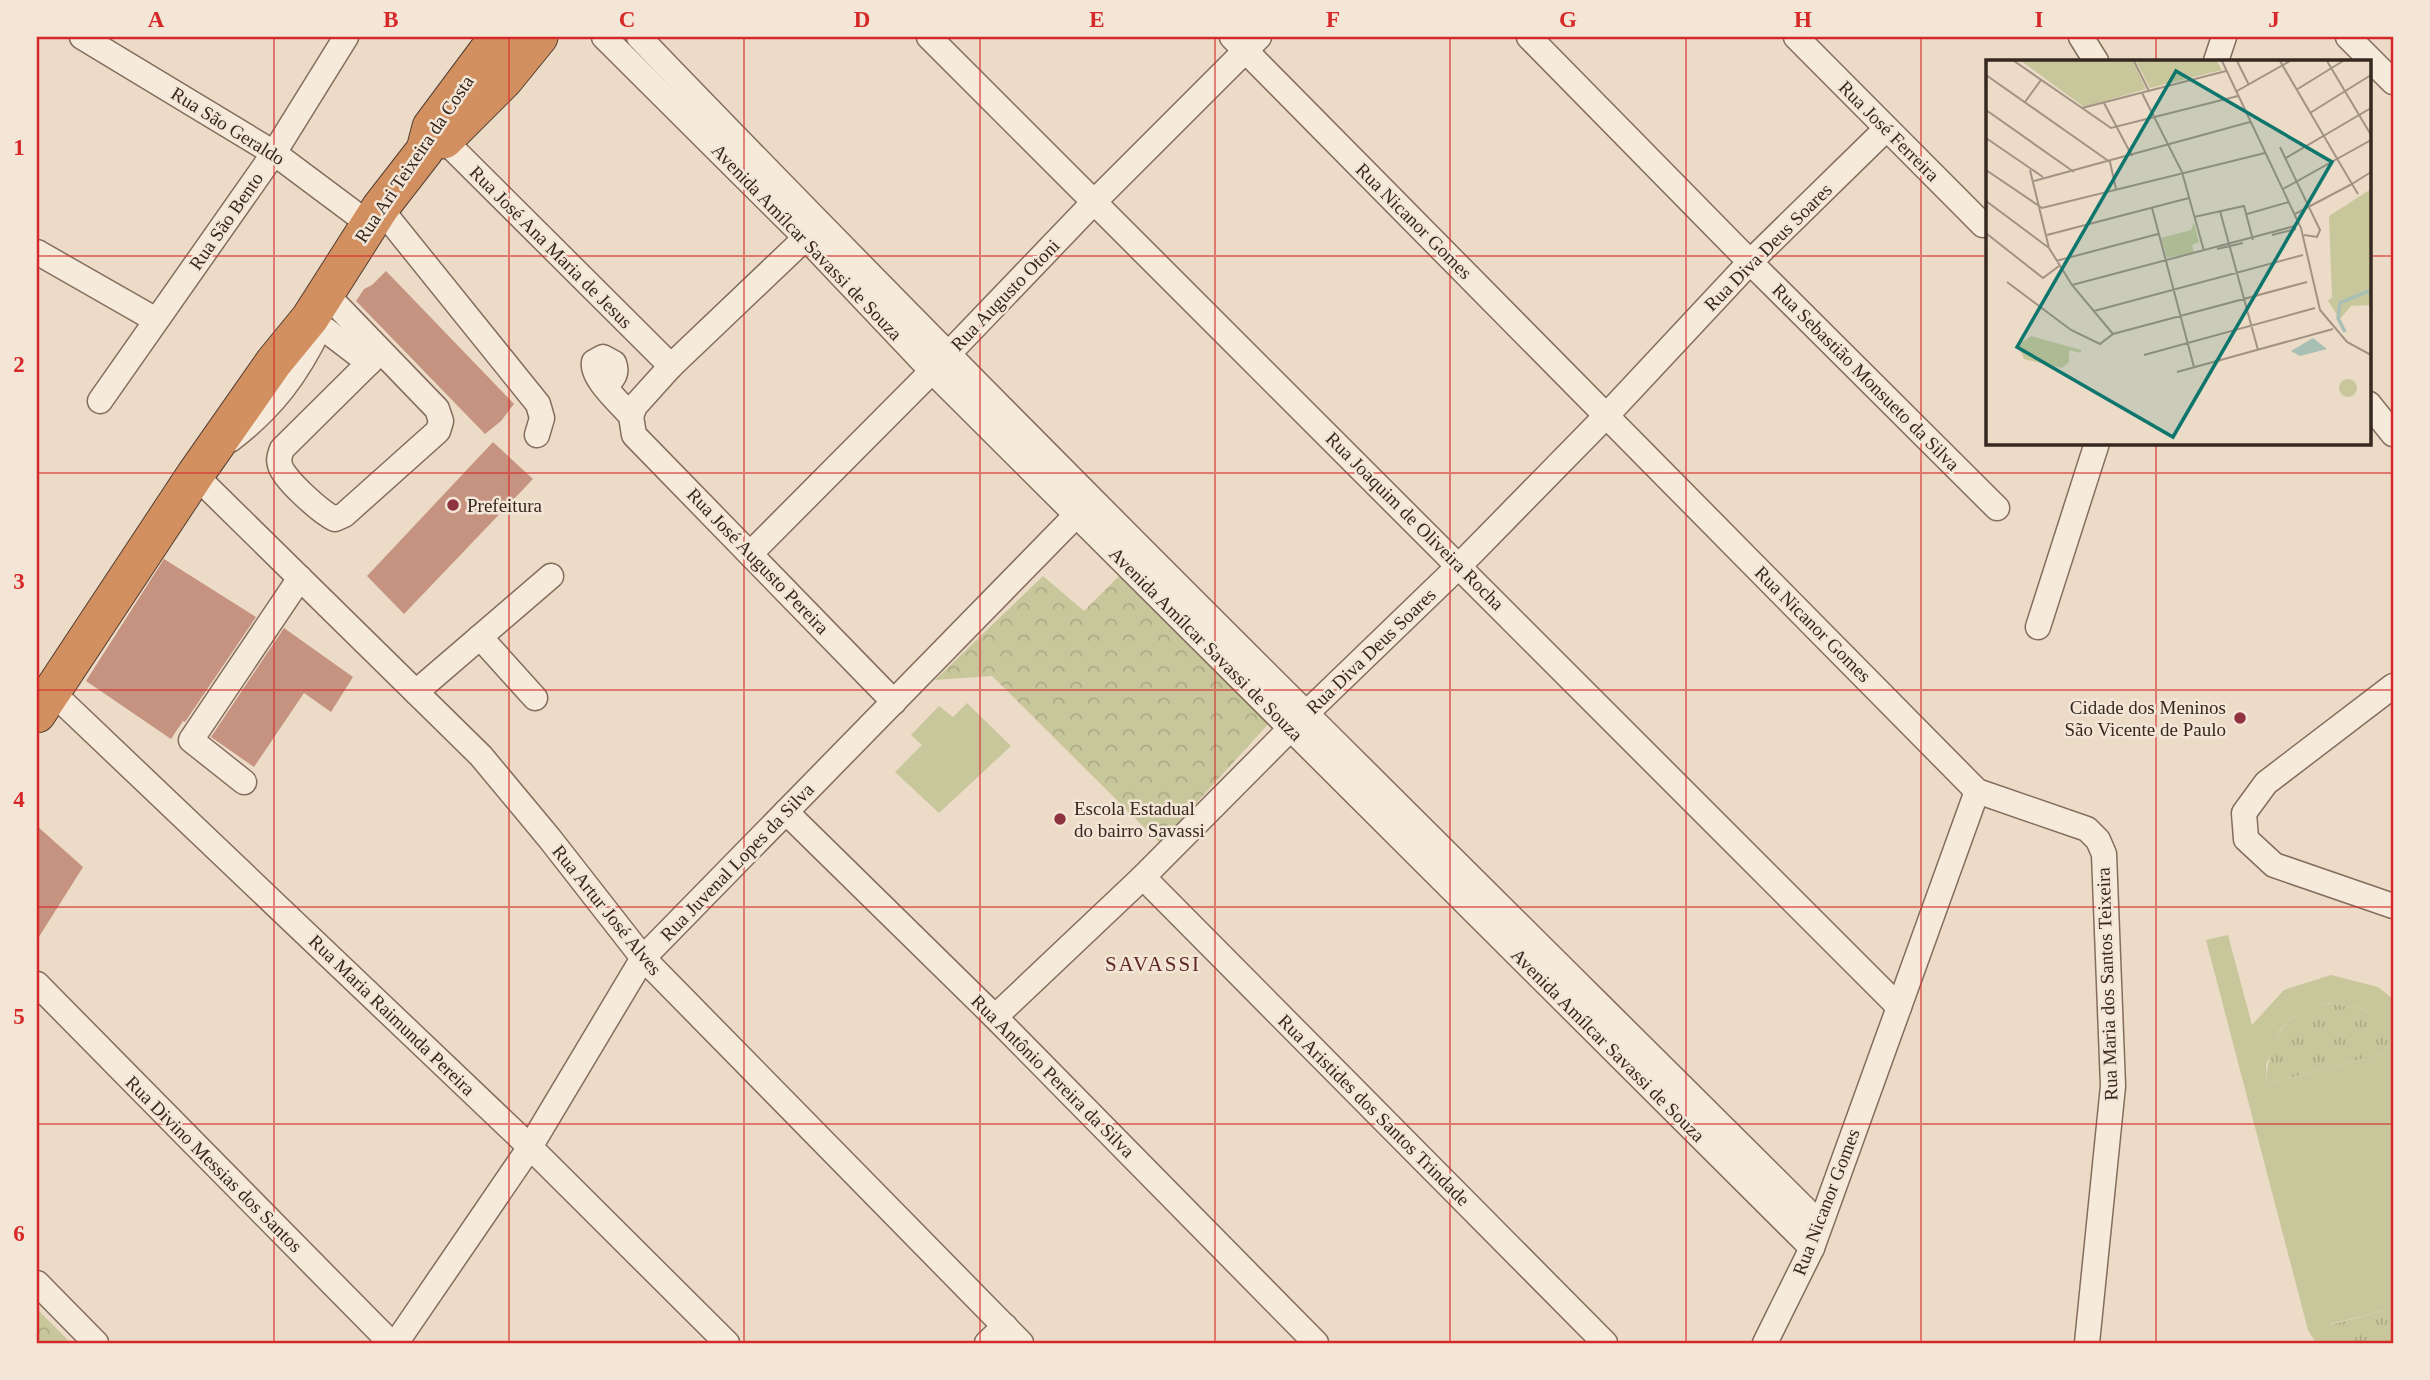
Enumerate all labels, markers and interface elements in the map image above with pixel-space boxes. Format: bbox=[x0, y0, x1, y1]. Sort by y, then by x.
text: A bbox=[148, 7, 165, 32]
text: B bbox=[383, 7, 399, 32]
text: C bbox=[619, 7, 635, 32]
text: D bbox=[854, 7, 870, 32]
text: E bbox=[1089, 7, 1105, 32]
text: F bbox=[1326, 7, 1340, 32]
text: G bbox=[1559, 7, 1577, 32]
text: H bbox=[1794, 7, 1812, 32]
text: I bbox=[2035, 7, 2044, 32]
text: J bbox=[2268, 7, 2280, 32]
inset map bbox=[1986, 60, 2370, 444]
street label: Rua Ari Teixeira da Costa bbox=[350, 71, 478, 246]
street label: Rua José Ferreira bbox=[1835, 77, 1944, 186]
street label: Rua São Geraldo bbox=[167, 83, 289, 169]
text: 1 bbox=[13, 135, 25, 160]
street label: Avenida Amílcar Savassi de Souza bbox=[708, 140, 907, 345]
street label: Rua Nicanor Gomes bbox=[1352, 159, 1476, 283]
street label: Rua José Ana Maria de Jesus bbox=[465, 161, 637, 333]
street label: Rua São Bento bbox=[185, 168, 267, 274]
street label: Rua Diva Deus Soares bbox=[1700, 179, 1836, 315]
street label: Rua Augusto Otoni bbox=[946, 235, 1064, 355]
street label: Rua Sebastião Monsueto da Silva bbox=[1768, 279, 1964, 475]
text: 2 bbox=[13, 352, 25, 377]
street label: Rua Joaquim de Oliveira Rocha bbox=[1322, 428, 1509, 615]
street label: Rua José Augusto Pereira bbox=[683, 484, 834, 639]
place label: Prefeitura bbox=[467, 495, 542, 516]
marker: Prefeitura bbox=[445, 497, 461, 513]
street label: Avenida Amílcar Savassi de Souza bbox=[1105, 543, 1307, 745]
street label: Rua Nicanor Gomes bbox=[1751, 562, 1875, 686]
text: 3 bbox=[13, 569, 25, 594]
street label: Rua Diva Deus Soares bbox=[1302, 584, 1440, 718]
place label: Cidade dos Meninos São Vicente de Paulo bbox=[2064, 697, 2226, 740]
marker: Cidade dos Meninos São Vicente de Paulo bbox=[2232, 710, 2248, 726]
street label: Rua Juvenal Lopes da Silva bbox=[656, 778, 818, 945]
text: 4 bbox=[13, 787, 25, 812]
place label: Escola Estadual do bairro Savassi bbox=[1074, 798, 1205, 841]
marker: Escola Estadual do bairro Savassi bbox=[1052, 811, 1068, 827]
street label: Rua Artur José Alves bbox=[548, 841, 666, 979]
street label: Rua Maria dos Santos Teixeira bbox=[2092, 866, 2122, 1101]
street label: Rua Maria Raimunda Pereira bbox=[305, 930, 480, 1100]
street label: Avenida Amílcar Savassi de Souza bbox=[1507, 944, 1709, 1146]
district label: SAVASSI bbox=[1105, 952, 1201, 976]
street label: Rua Antônio Pereira da Silva bbox=[967, 990, 1139, 1162]
text: 5 bbox=[13, 1004, 25, 1029]
street label: Rua Aristides dos Santos Trindade bbox=[1274, 1010, 1474, 1210]
street label: Rua Divino Messias dos Santos bbox=[121, 1071, 307, 1257]
street label: Rua Nicanor Gomes bbox=[1788, 1126, 1864, 1278]
text: 6 bbox=[13, 1221, 25, 1246]

